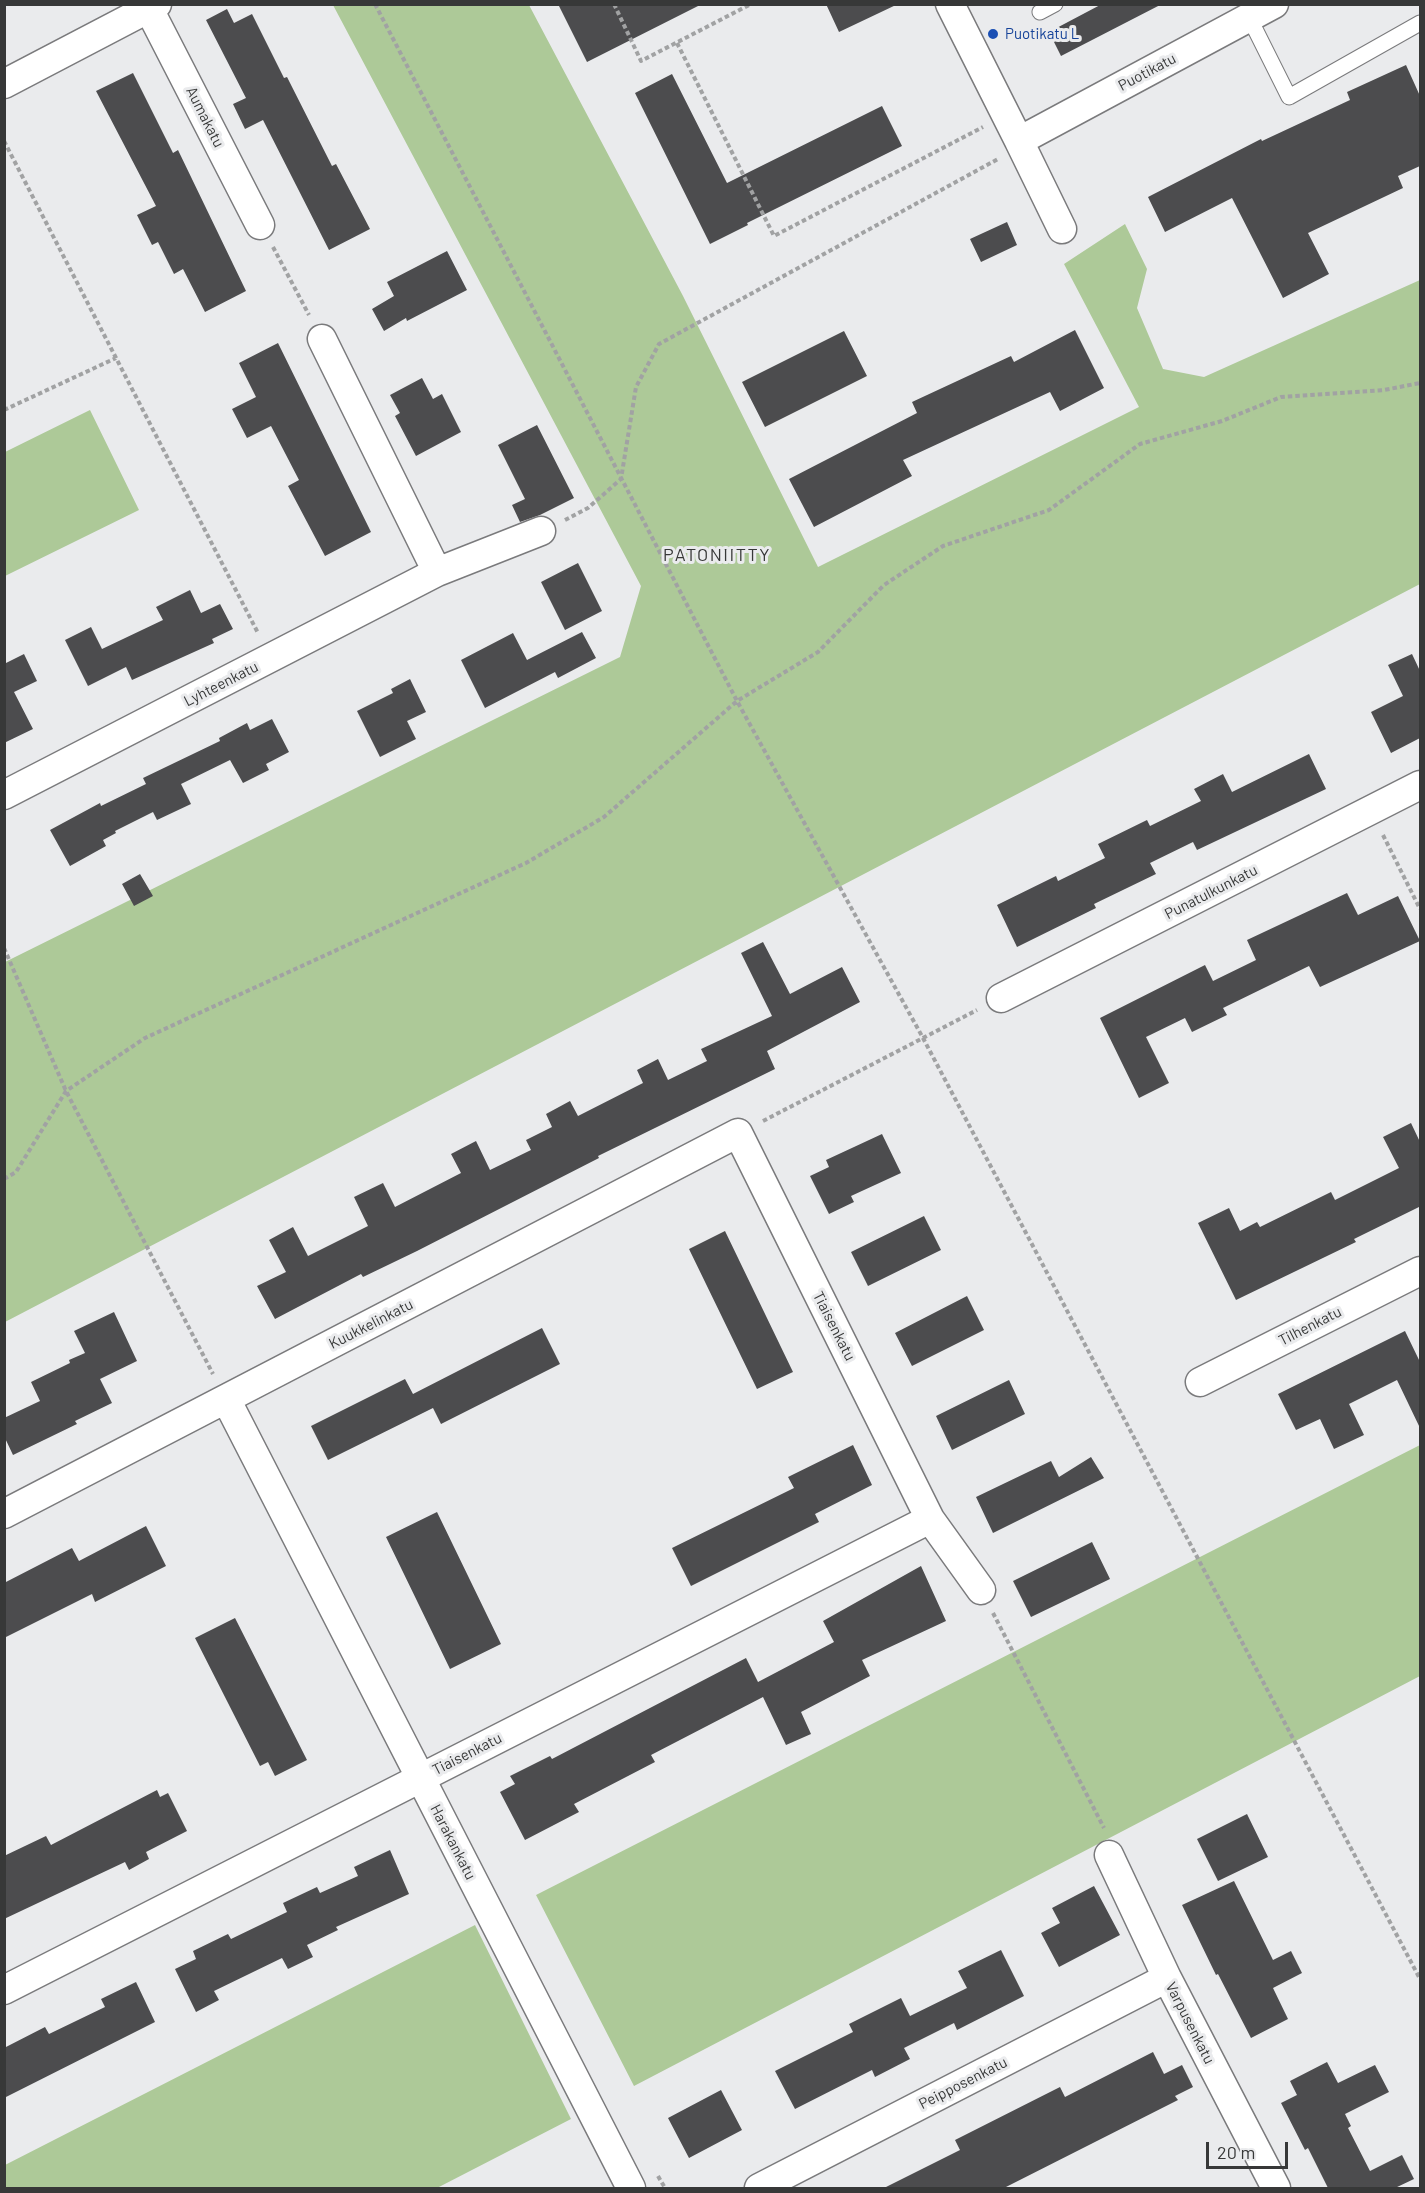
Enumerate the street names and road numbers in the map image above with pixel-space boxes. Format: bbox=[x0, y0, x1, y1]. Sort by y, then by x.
street label: Puotikatu bbox=[1115, 49, 1179, 95]
street label: Aumakatu bbox=[182, 84, 228, 150]
street label: Lyhteenkatu bbox=[181, 658, 261, 710]
street label: Punatulkunkatu bbox=[1162, 861, 1260, 923]
street label: Tiaisenkatu bbox=[809, 1288, 859, 1364]
street label: Kuukkelinkatu bbox=[326, 1295, 416, 1353]
street label: Tilhenkatu bbox=[1276, 1303, 1344, 1349]
street label: Tiaisenkatu bbox=[429, 1729, 505, 1779]
street label: Harakankatu bbox=[426, 1801, 480, 1883]
street label: Varpusenkatu bbox=[1162, 1979, 1218, 2067]
street label: Peipposenkatu bbox=[916, 2053, 1010, 2113]

